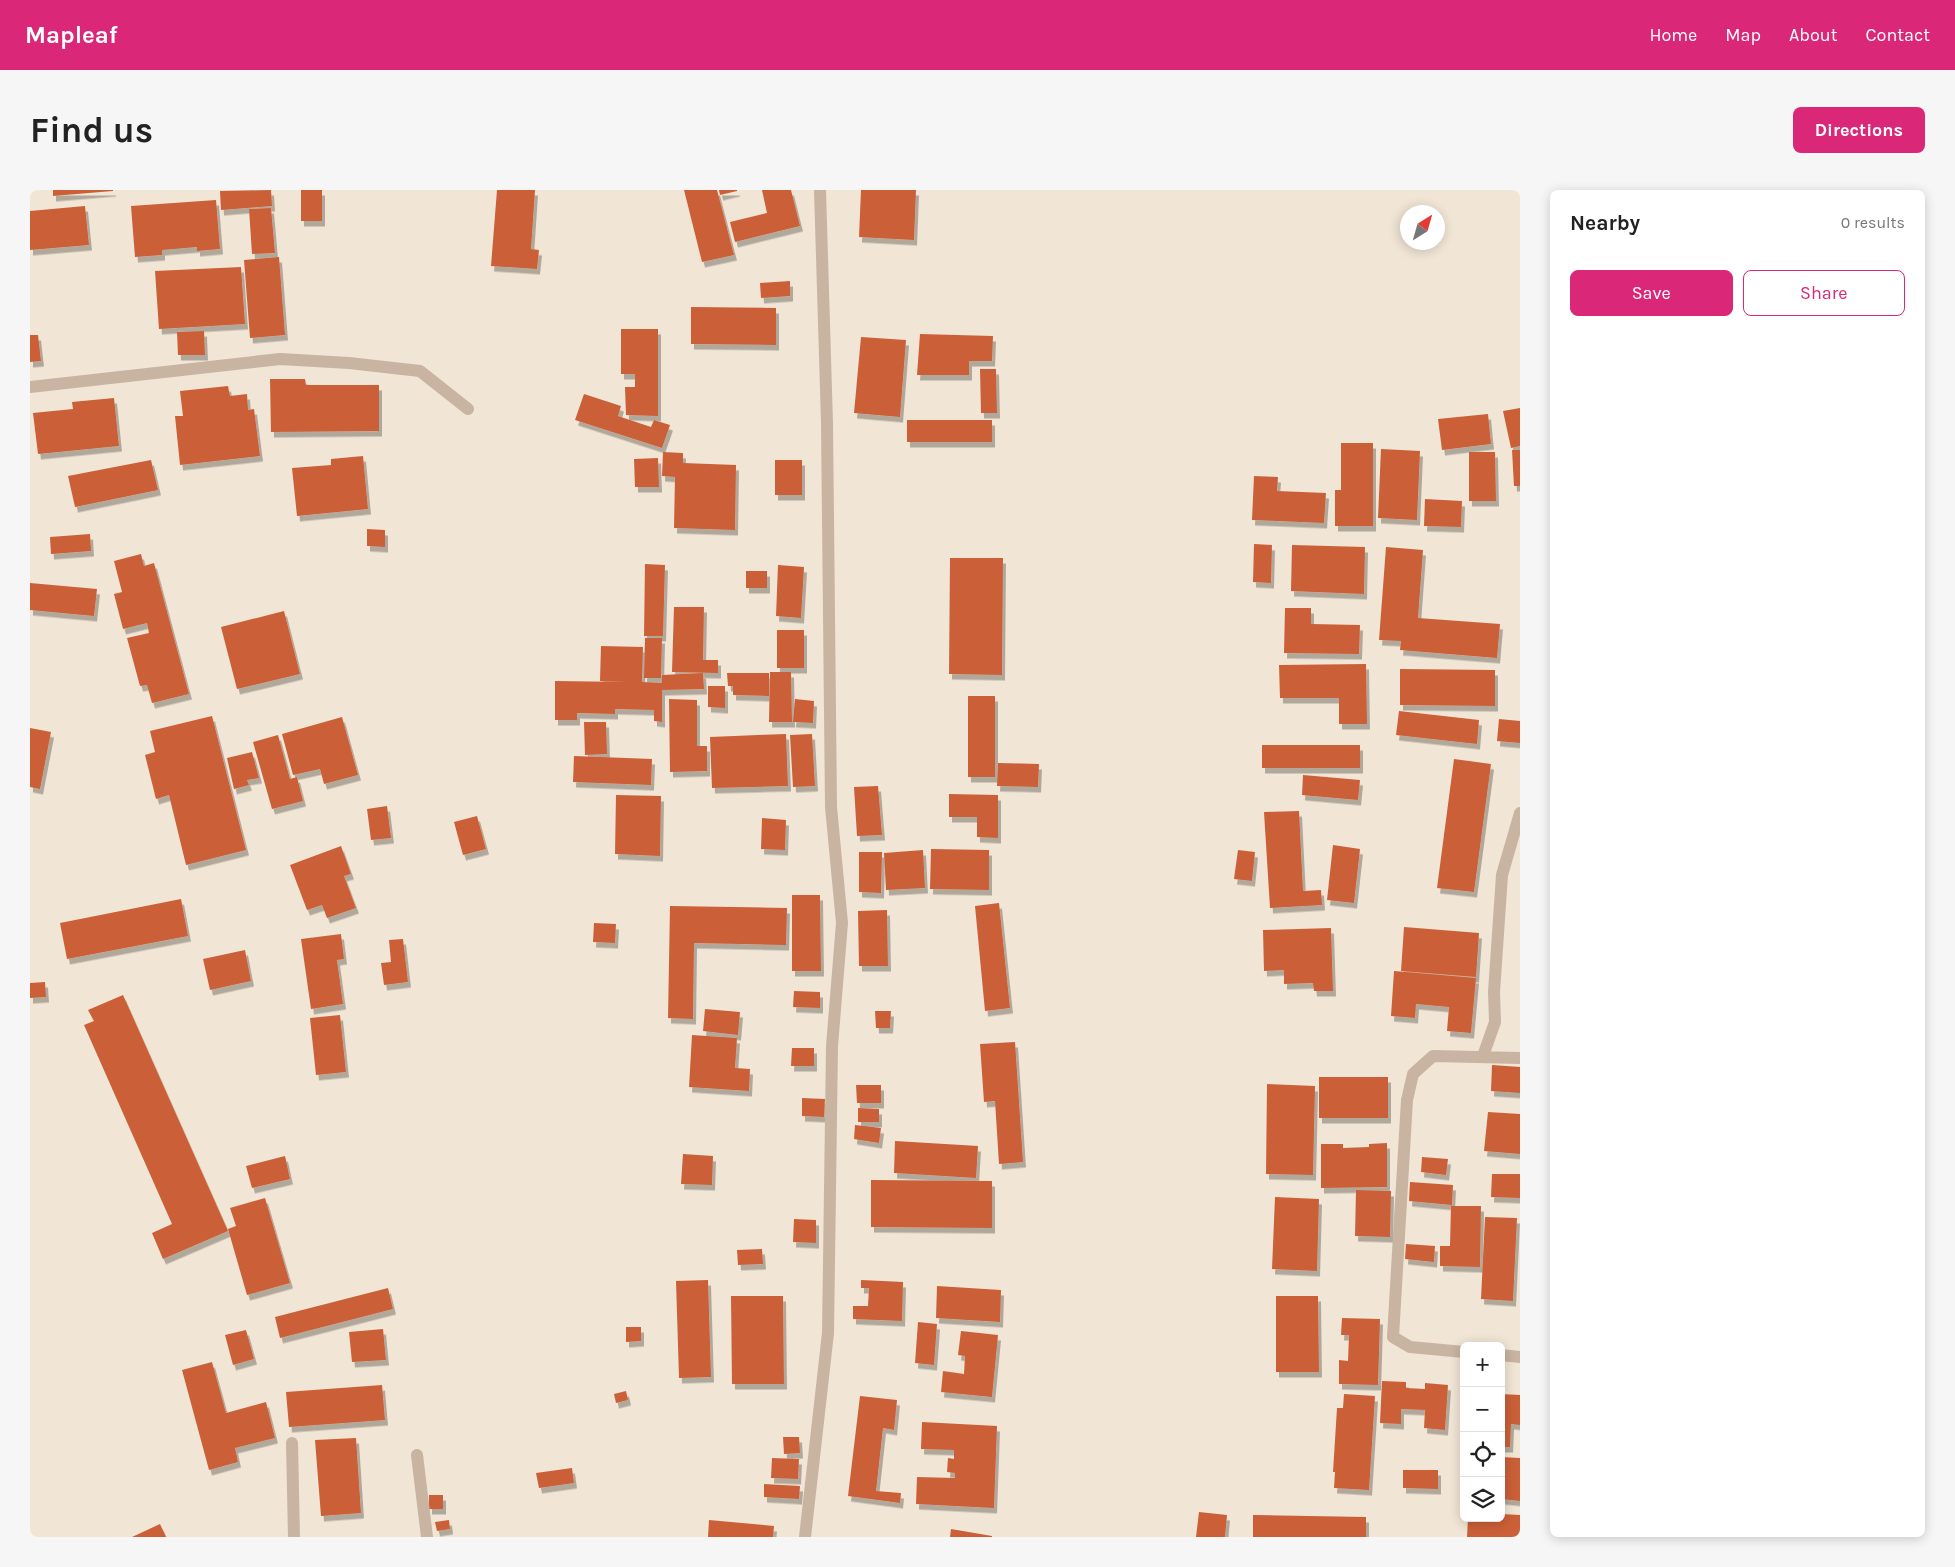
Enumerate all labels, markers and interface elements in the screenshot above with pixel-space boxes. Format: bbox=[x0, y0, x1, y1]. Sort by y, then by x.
text: Mapleaf bbox=[25, 21, 118, 49]
text: Home bbox=[1649, 24, 1697, 46]
text: Map bbox=[1725, 24, 1761, 46]
text: About bbox=[1789, 24, 1838, 46]
text: Contact bbox=[1866, 24, 1930, 46]
button: Directions bbox=[1793, 107, 1925, 153]
text: Find us bbox=[30, 110, 153, 151]
north arrow bbox=[1400, 205, 1445, 250]
text: Nearby bbox=[1570, 211, 1640, 235]
text: 0 results bbox=[1841, 213, 1905, 232]
button: Save bbox=[1570, 270, 1733, 316]
button: Share bbox=[1743, 270, 1905, 316]
map controls bbox=[1460, 1342, 1505, 1522]
button: + bbox=[1460, 1342, 1505, 1387]
button: − bbox=[1460, 1387, 1505, 1432]
button: locate bbox=[1460, 1432, 1505, 1477]
button: layers bbox=[1460, 1477, 1505, 1522]

